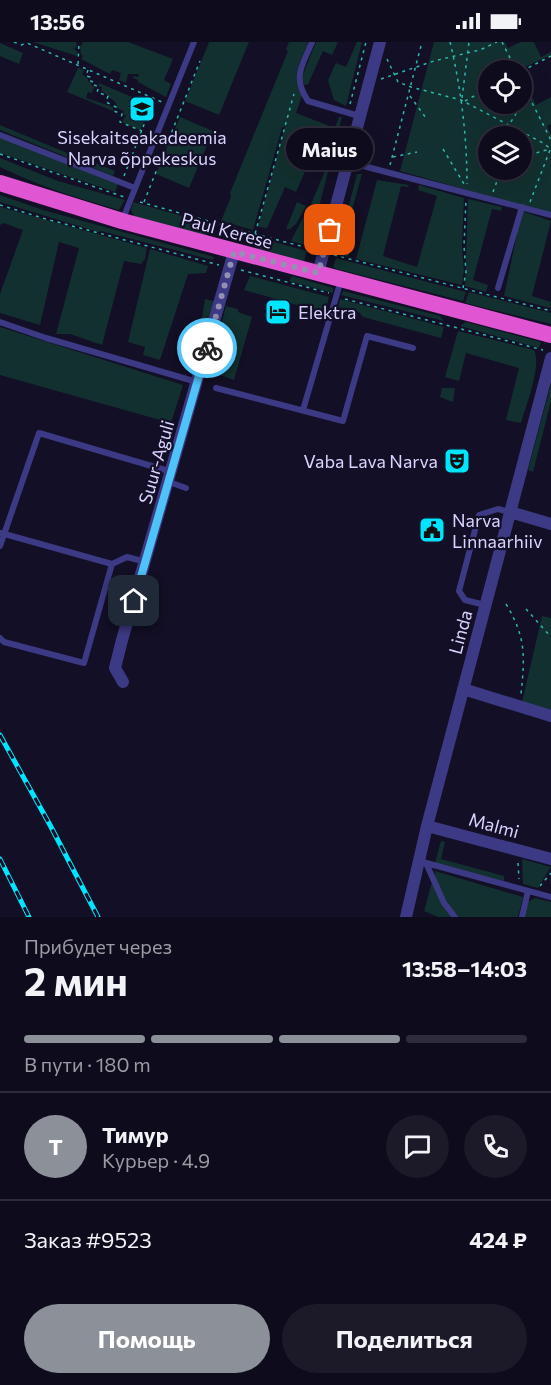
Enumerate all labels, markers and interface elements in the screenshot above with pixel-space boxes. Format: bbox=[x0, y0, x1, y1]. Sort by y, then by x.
text: 13:56 bbox=[30, 8, 85, 35]
map controls bbox=[478, 60, 532, 180]
button: locate bbox=[478, 60, 532, 114]
school or university icon: Sisekaitseakadeemia Narva õppekeskus bbox=[127, 94, 157, 124]
place label: Sisekaitseakadeemia Narva õppekeskus bbox=[57, 126, 227, 169]
button: layers bbox=[478, 126, 532, 180]
callout: Maius bbox=[286, 128, 374, 170]
text: Maius bbox=[302, 137, 357, 161]
pin bbox=[304, 204, 355, 255]
street label: Paul Kerese bbox=[179, 207, 275, 253]
icon: bag bbox=[313, 213, 346, 246]
hotel icon: Elektra bbox=[263, 297, 293, 327]
place label: Elektra bbox=[298, 301, 356, 323]
courier bbox=[177, 318, 237, 378]
icon: bike bbox=[191, 332, 224, 365]
street label: Suur-Aguli bbox=[134, 418, 178, 506]
theatre icon: Vaba Lava Narva bbox=[442, 446, 472, 476]
place label: Vaba Lava Narva bbox=[304, 450, 438, 472]
place label: Narva Linnaarhiiv bbox=[452, 509, 542, 552]
public building icon: Narva Linnaarhiiv bbox=[417, 515, 447, 545]
pin bbox=[108, 575, 159, 626]
icon: home bbox=[117, 584, 150, 617]
street label: Linda bbox=[444, 607, 476, 657]
street label: Malmi bbox=[466, 808, 522, 842]
text: Прибудет через bbox=[24, 934, 172, 958]
text: 13:58–14:03 bbox=[402, 955, 527, 982]
text: 2 мин bbox=[24, 956, 128, 1004]
text: В пути · 180 m bbox=[24, 1052, 151, 1076]
button: chat bbox=[386, 1115, 449, 1178]
button: phone bbox=[464, 1115, 527, 1178]
text: Тимур bbox=[102, 1121, 169, 1148]
text: Т bbox=[48, 1133, 63, 1160]
text: Курьер · 4.9 bbox=[102, 1148, 210, 1172]
text: Заказ #9523 bbox=[24, 1226, 152, 1253]
text: 424 ₽ bbox=[469, 1226, 527, 1253]
button: Помощь bbox=[24, 1304, 270, 1373]
button: Поделиться bbox=[282, 1304, 527, 1373]

